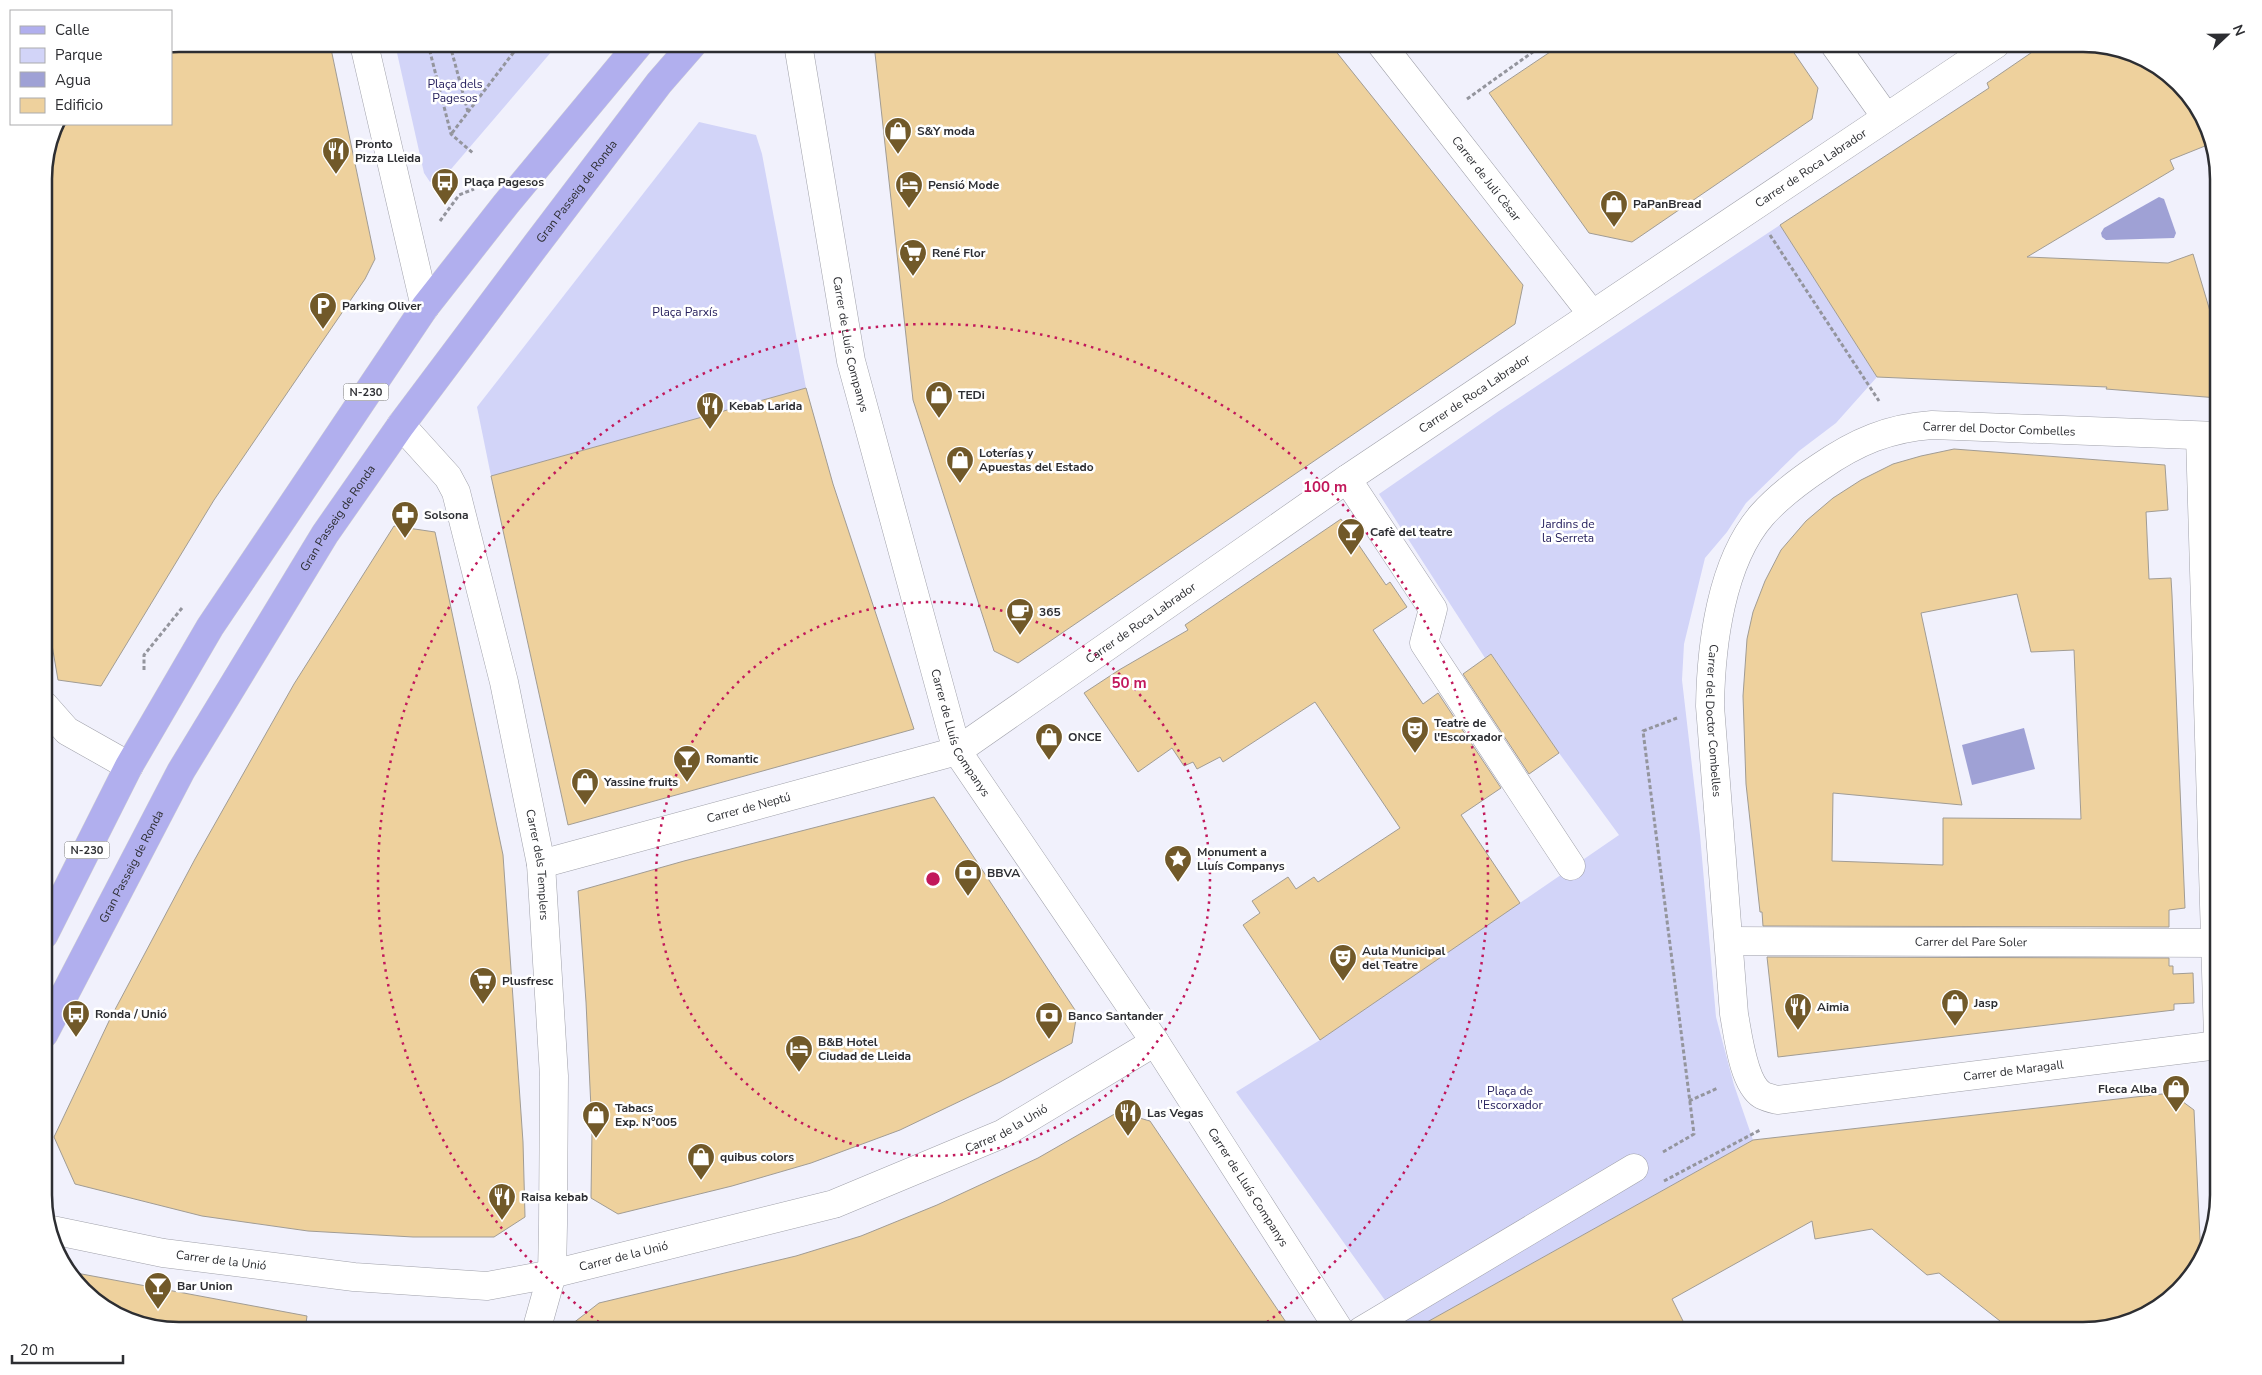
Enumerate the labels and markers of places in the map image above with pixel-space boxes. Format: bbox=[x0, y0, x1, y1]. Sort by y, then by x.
shop icon: S&Y moda bbox=[883, 116, 913, 155]
place label: S&Y moda bbox=[917, 123, 975, 139]
restaurant icon: Pronto Pizza Lleida bbox=[321, 136, 351, 175]
place label: Pronto Pizza Lleida bbox=[355, 136, 421, 166]
bus stop icon: Plaça Pagesos bbox=[430, 167, 460, 206]
hotel icon: Pensió Mode bbox=[894, 170, 924, 209]
place label: Plaça Pagesos bbox=[464, 174, 544, 190]
place label: Pensió Mode bbox=[928, 177, 1000, 193]
shop icon: PaPanBread bbox=[1599, 189, 1629, 228]
place label: PaPanBread bbox=[1633, 196, 1701, 212]
supermarket icon: René Flor bbox=[898, 238, 928, 277]
place label: René Flor bbox=[932, 245, 986, 261]
parking icon: Parking Oliver bbox=[308, 291, 338, 330]
place label: Parking Oliver bbox=[342, 298, 422, 314]
shop icon: TEDi bbox=[924, 380, 954, 419]
place label: TEDi bbox=[958, 387, 985, 403]
restaurant icon: Kebab Larida bbox=[695, 391, 725, 430]
place label: Kebab Larida bbox=[729, 398, 802, 414]
shop icon: Loterías y Apuestas del Estado bbox=[945, 445, 975, 484]
place label: Loterías y Apuestas del Estado bbox=[979, 445, 1094, 475]
pharmacy icon: Solsona bbox=[390, 500, 420, 539]
place label: Solsona bbox=[424, 507, 469, 523]
bar icon: Cafè del teatre bbox=[1336, 517, 1366, 556]
place label: Cafè del teatre bbox=[1370, 524, 1453, 540]
cafe icon: 365 bbox=[1005, 597, 1035, 636]
place label: 365 bbox=[1039, 604, 1061, 620]
theatre icon: Teatre de l'Escorxador bbox=[1400, 715, 1430, 754]
place label: Teatre de l'Escorxador bbox=[1434, 715, 1503, 745]
shop icon: ONCE bbox=[1034, 722, 1064, 761]
place label: ONCE bbox=[1068, 729, 1102, 745]
bar icon: Romantic bbox=[672, 744, 702, 783]
place label: Romantic bbox=[706, 751, 759, 767]
shop icon: Yassine fruits bbox=[570, 767, 600, 806]
place label: Yassine fruits bbox=[603, 774, 678, 790]
place icon: Monument a Lluís Companys bbox=[1163, 844, 1193, 883]
place label: Monument a Lluís Companys bbox=[1197, 844, 1285, 874]
bank icon: BBVA bbox=[953, 858, 983, 897]
place label: BBVA bbox=[987, 865, 1020, 881]
centre of rings bbox=[924, 870, 942, 888]
theatre icon: Aula Municipal del Teatre bbox=[1328, 943, 1358, 982]
place label: Aula Municipal del Teatre bbox=[1362, 943, 1445, 973]
supermarket icon: Plusfresc bbox=[468, 966, 498, 1005]
place label: Plusfresc bbox=[502, 973, 554, 989]
shop icon: Jasp bbox=[1940, 988, 1970, 1027]
restaurant icon: Aimia bbox=[1783, 992, 1813, 1031]
place label: Jasp bbox=[1973, 995, 1998, 1011]
bus stop icon: Ronda / Unió bbox=[61, 999, 91, 1038]
place label: Aimia bbox=[1817, 999, 1849, 1015]
bank icon: Banco Santander bbox=[1034, 1001, 1064, 1040]
place label: Ronda / Unió bbox=[95, 1006, 167, 1022]
place label: Banco Santander bbox=[1068, 1008, 1164, 1024]
hotel icon: B&B Hotel Ciudad de Lleida bbox=[784, 1034, 814, 1073]
place label: B&B Hotel Ciudad de Lleida bbox=[818, 1034, 911, 1064]
shop icon: Fleca Alba bbox=[2161, 1074, 2191, 1113]
place label: Fleca Alba bbox=[2098, 1081, 2157, 1097]
restaurant icon: Las Vegas bbox=[1113, 1098, 1143, 1137]
shop icon: Tabacs Exp. N°005 bbox=[581, 1100, 611, 1139]
place label: Tabacs Exp. N°005 bbox=[615, 1100, 677, 1130]
place label: Las Vegas bbox=[1147, 1105, 1204, 1121]
shop icon: quibus colors bbox=[686, 1142, 716, 1181]
place label: quibus colors bbox=[720, 1149, 794, 1165]
restaurant icon: Raisa kebab bbox=[487, 1182, 517, 1221]
place label: Raisa kebab bbox=[521, 1189, 588, 1205]
bar icon: Bar Union bbox=[143, 1271, 173, 1310]
place label: Bar Union bbox=[177, 1278, 233, 1294]

